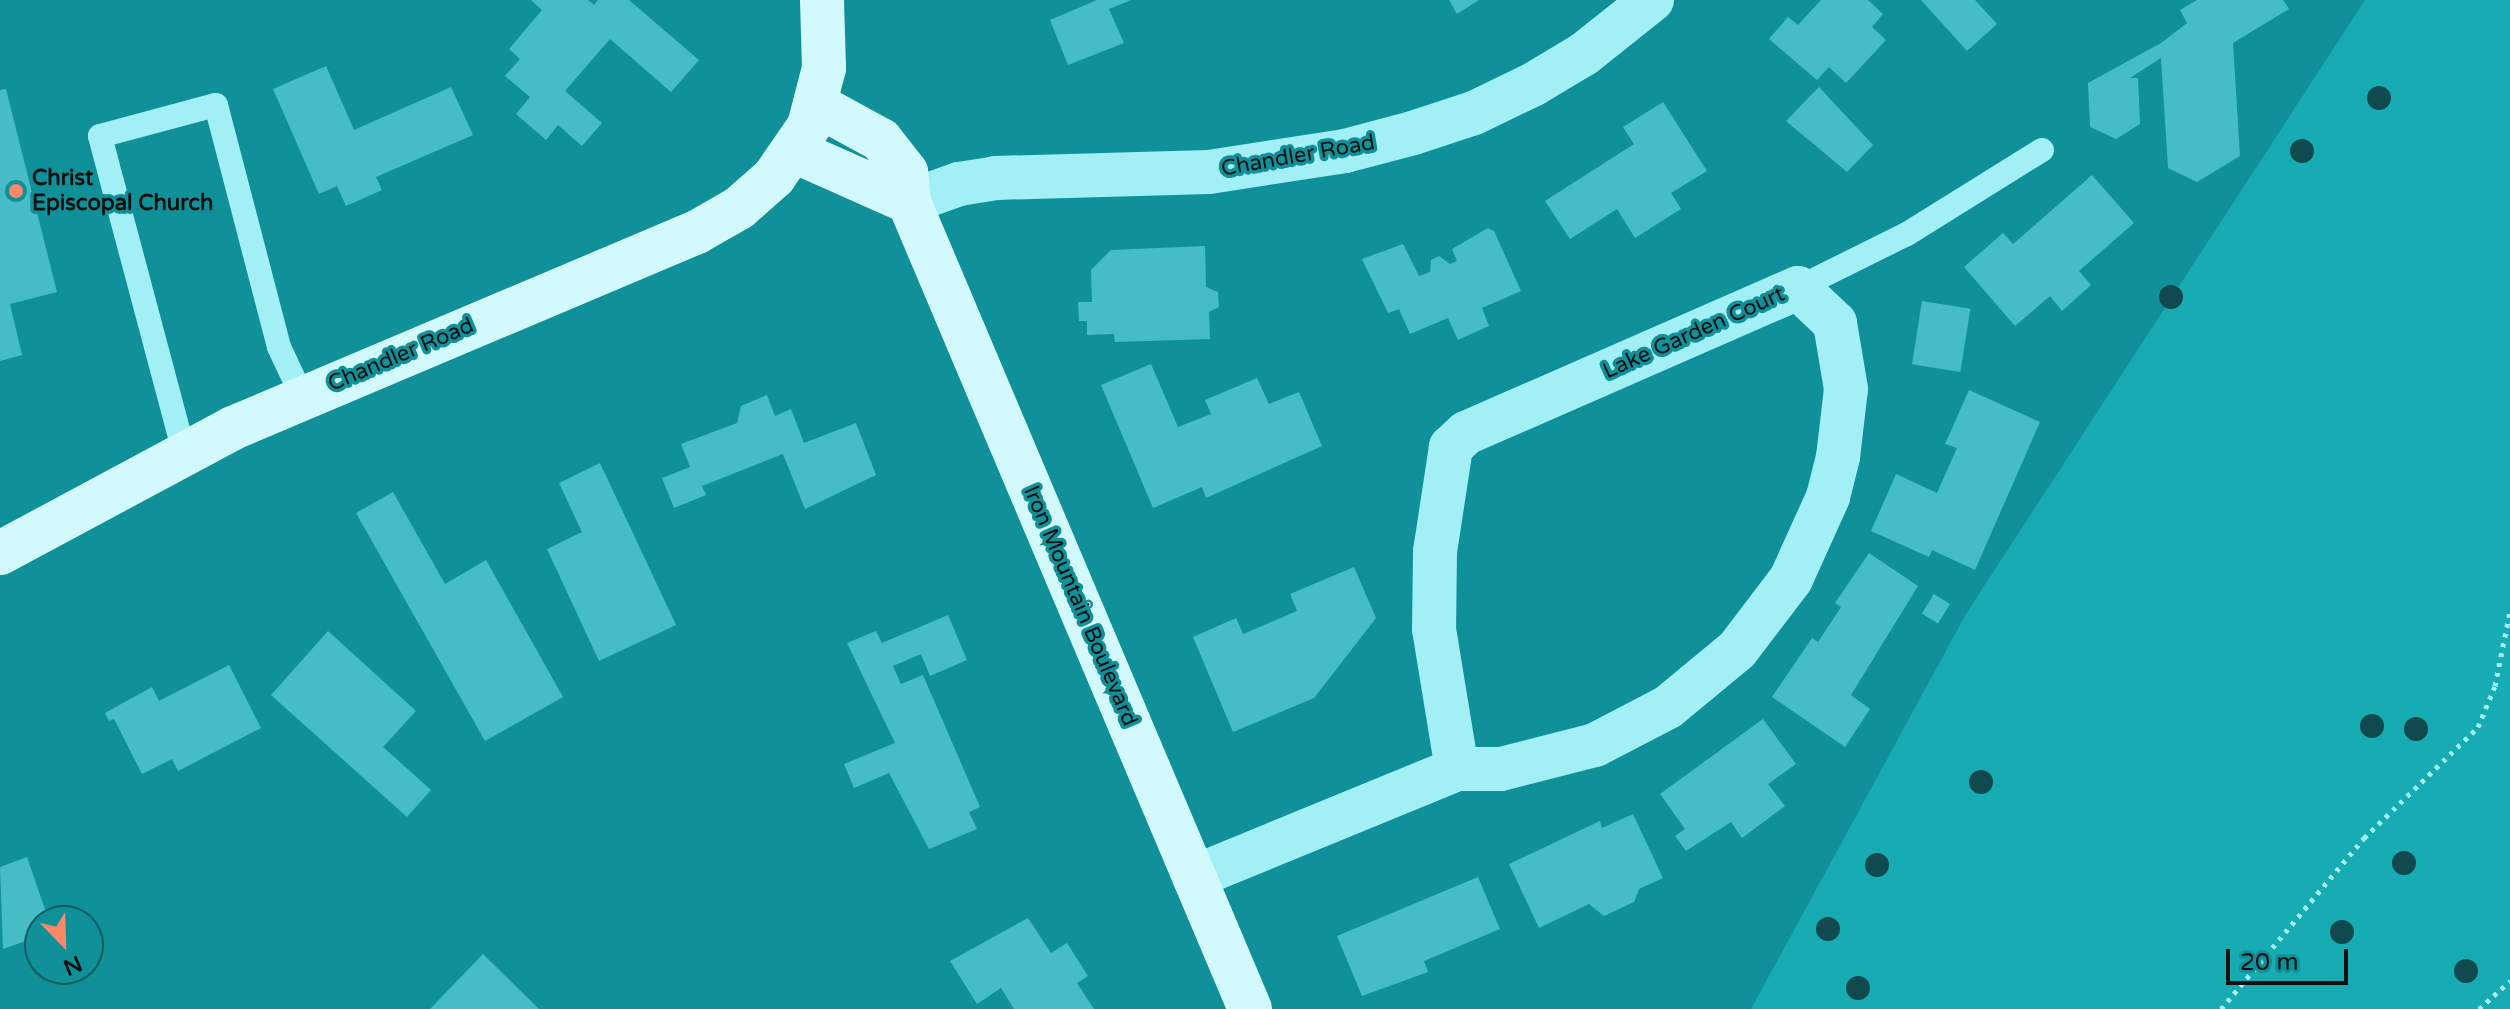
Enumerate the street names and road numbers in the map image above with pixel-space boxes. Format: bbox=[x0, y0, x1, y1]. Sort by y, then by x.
street label: Chandler Road bbox=[1219, 129, 1377, 183]
street label: Lake Garden Court bbox=[1599, 281, 1789, 385]
street label: Chandler Road bbox=[324, 312, 478, 398]
street label: Iron Mountain Boulevard bbox=[1017, 482, 1143, 730]

